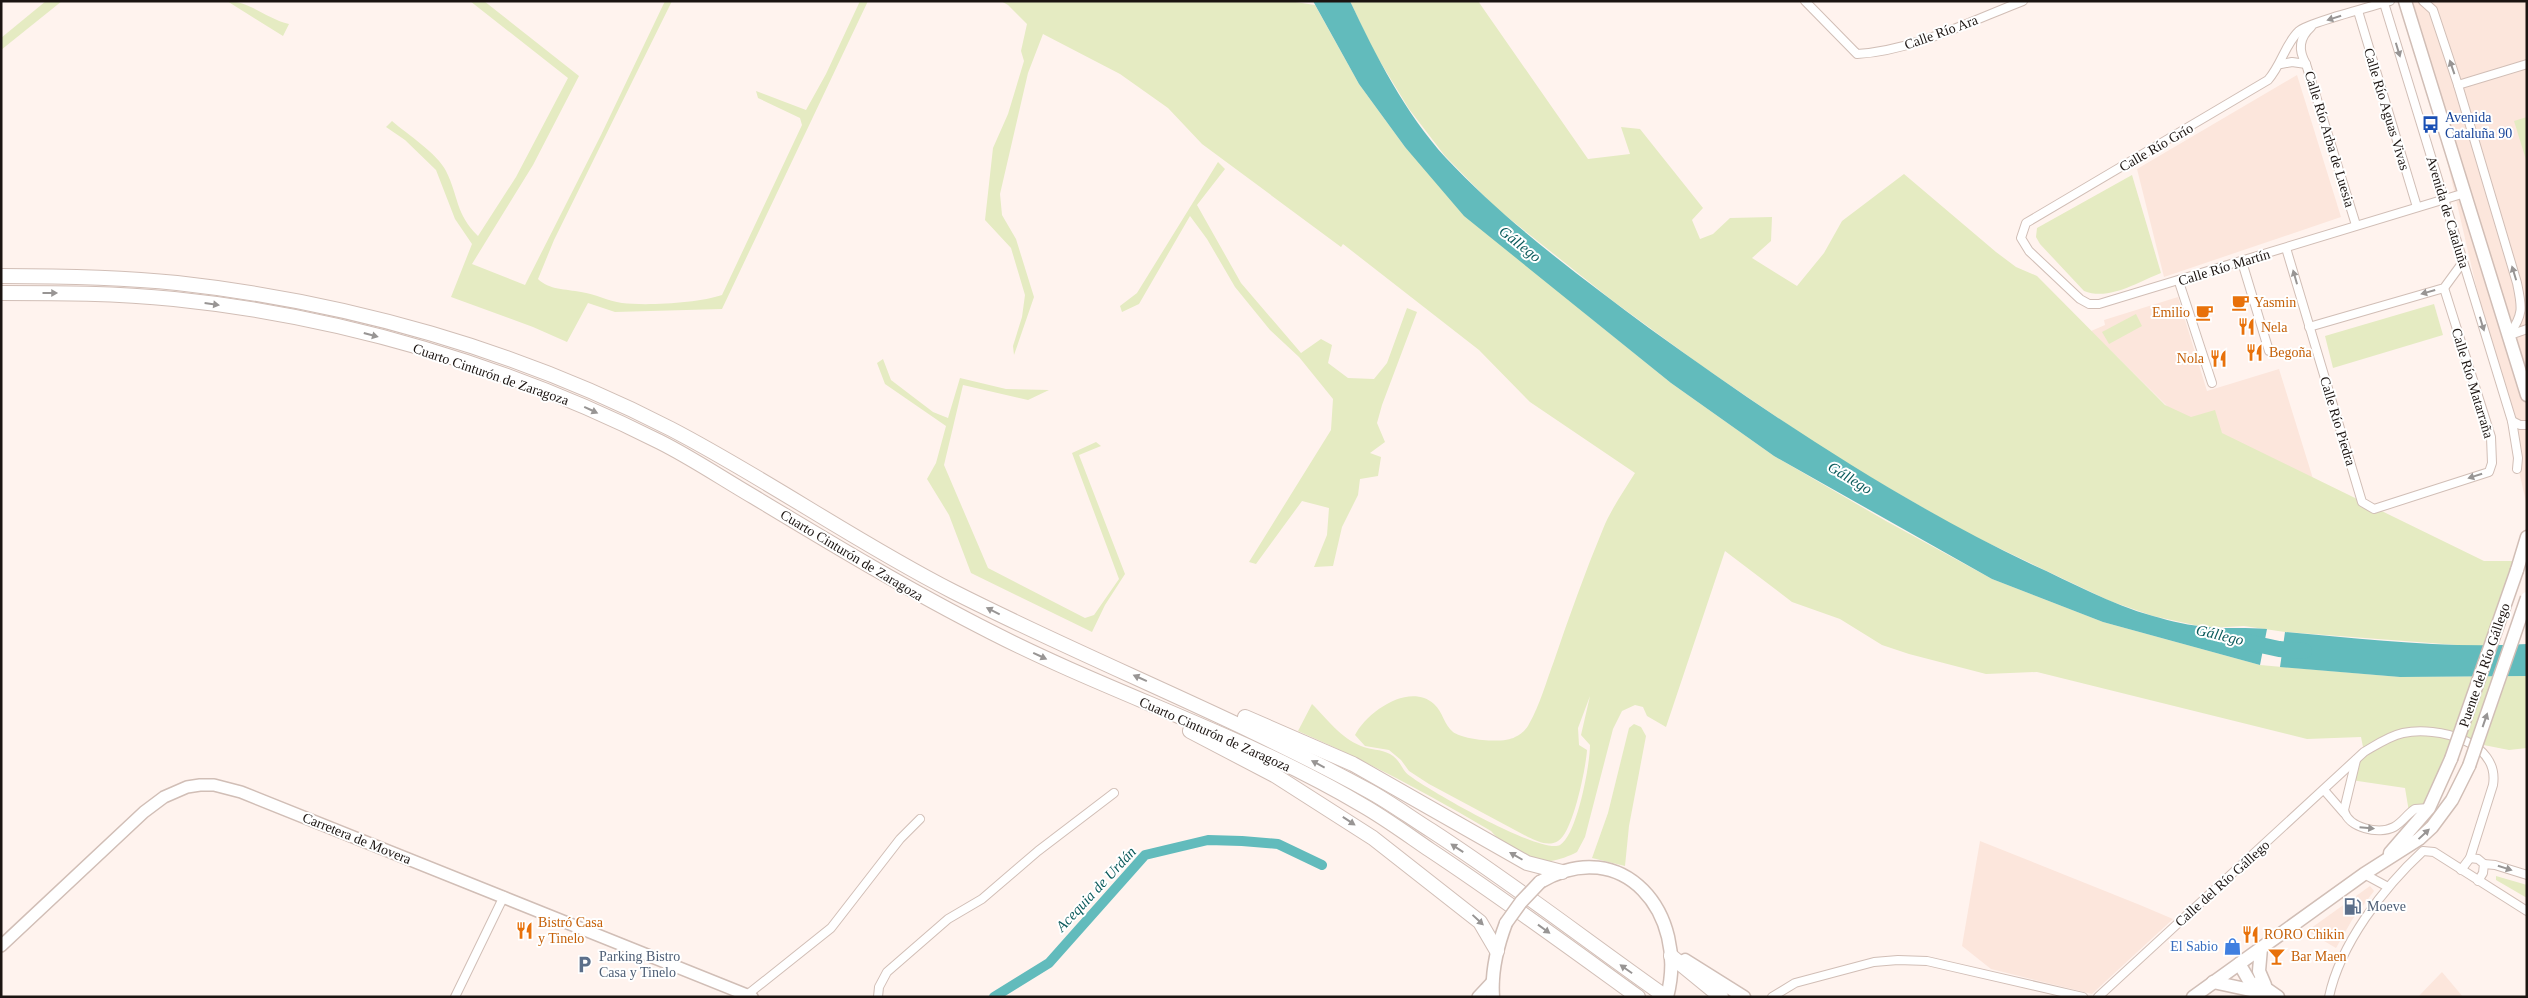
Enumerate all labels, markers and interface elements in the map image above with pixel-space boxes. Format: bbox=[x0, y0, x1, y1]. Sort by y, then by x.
street label: Calle Río Ara bbox=[1902, 12, 1981, 53]
one-way arrow bbox=[2327, 15, 2342, 23]
one-way arrow bbox=[2395, 42, 2403, 57]
street label: Calle Río Aguas Vivas bbox=[2361, 46, 2412, 172]
one-way arrow bbox=[2448, 60, 2455, 75]
street label: Calle Río Arba de Luesia bbox=[2302, 69, 2358, 210]
place label: Avenida Cataluña 90 bbox=[2445, 110, 2512, 141]
bus stop icon: Avenida Cataluña 90 bbox=[2421, 115, 2441, 135]
street label: Calle Río Grío bbox=[2117, 120, 2196, 175]
street label: Avenida de Cataluña bbox=[2423, 154, 2472, 271]
water label: Gállego bbox=[1496, 223, 1544, 265]
street label: Calle Río Martín bbox=[2177, 246, 2272, 289]
one-way arrow bbox=[2510, 266, 2518, 281]
one-way arrow bbox=[2290, 270, 2298, 285]
one-way arrow bbox=[42, 289, 58, 297]
one-way arrow bbox=[2421, 289, 2436, 297]
cafe icon: Yasmin bbox=[2230, 292, 2250, 312]
place label: Yasmin bbox=[2254, 295, 2296, 310]
one-way arrow bbox=[204, 300, 220, 308]
cafe icon: Emilio bbox=[2194, 302, 2214, 322]
place label: Emilio bbox=[2152, 305, 2190, 320]
one-way arrow bbox=[2478, 316, 2486, 331]
restaurant icon: Nela bbox=[2237, 317, 2257, 337]
place label: Nela bbox=[2261, 320, 2288, 335]
street label: Calle Río Matarraña bbox=[2449, 326, 2497, 441]
one-way arrow bbox=[364, 331, 379, 339]
street label: Cuarto Cinturón de Zaragoza bbox=[411, 341, 571, 408]
restaurant icon: Begoña bbox=[2245, 342, 2265, 362]
place label: Begoña bbox=[2269, 345, 2313, 360]
restaurant icon: Nola bbox=[2208, 348, 2228, 368]
place label: Nola bbox=[2177, 351, 2205, 366]
street label: Calle Río Piedra bbox=[2317, 375, 2358, 468]
one-way arrow bbox=[584, 407, 598, 415]
water label: Gállego bbox=[1825, 459, 1875, 498]
one-way arrow bbox=[2468, 473, 2483, 481]
street label: Cuarto Cinturón de Zaragoza bbox=[778, 507, 926, 604]
street label: Puente del Río Gállego bbox=[2456, 601, 2513, 729]
one-way arrow bbox=[985, 607, 1000, 615]
water label: Gállego bbox=[2195, 622, 2246, 648]
one-way arrow bbox=[1033, 652, 1047, 660]
one-way arrow bbox=[1133, 674, 1148, 682]
street label: Cuarto Cinturón de Zaragoza bbox=[1137, 694, 1293, 775]
one-way arrow bbox=[2481, 712, 2489, 727]
one-way arrow bbox=[1311, 760, 1326, 768]
street label: Carretera de Movera bbox=[300, 810, 414, 867]
one-way arrow bbox=[1342, 816, 1356, 826]
one-way arrow bbox=[2359, 824, 2375, 832]
one-way arrow bbox=[2418, 828, 2430, 840]
street label: Calle del Río Gállego bbox=[2172, 837, 2273, 930]
one-way arrow bbox=[1451, 843, 1464, 853]
water label: Acequia de Urdán bbox=[1052, 844, 1139, 935]
one-way arrow bbox=[1510, 852, 1523, 861]
one-way arrow bbox=[2498, 865, 2513, 873]
fuel station icon: Moeve bbox=[2343, 896, 2363, 916]
place label: Moeve bbox=[2367, 899, 2406, 914]
one-way arrow bbox=[1471, 914, 1483, 926]
place label: Bistró Casa y Tinelo bbox=[538, 915, 604, 946]
restaurant icon: Bistró Casa y Tinelo bbox=[514, 920, 534, 940]
one-way arrow bbox=[1537, 923, 1550, 934]
restaurant icon: RORO Chikin bbox=[2240, 924, 2260, 944]
place label: RORO Chikin bbox=[2264, 927, 2345, 942]
shop icon: El Sabio bbox=[2222, 936, 2242, 956]
place label: El Sabio bbox=[2170, 939, 2218, 954]
bar icon: Bar Maen bbox=[2267, 946, 2287, 966]
place label: Parking Bistro Casa y Tinelo bbox=[599, 949, 680, 980]
place label: Bar Maen bbox=[2291, 949, 2347, 964]
parking icon: Parking Bistro Casa y Tinelo bbox=[575, 954, 595, 974]
one-way arrow bbox=[1620, 964, 1633, 974]

